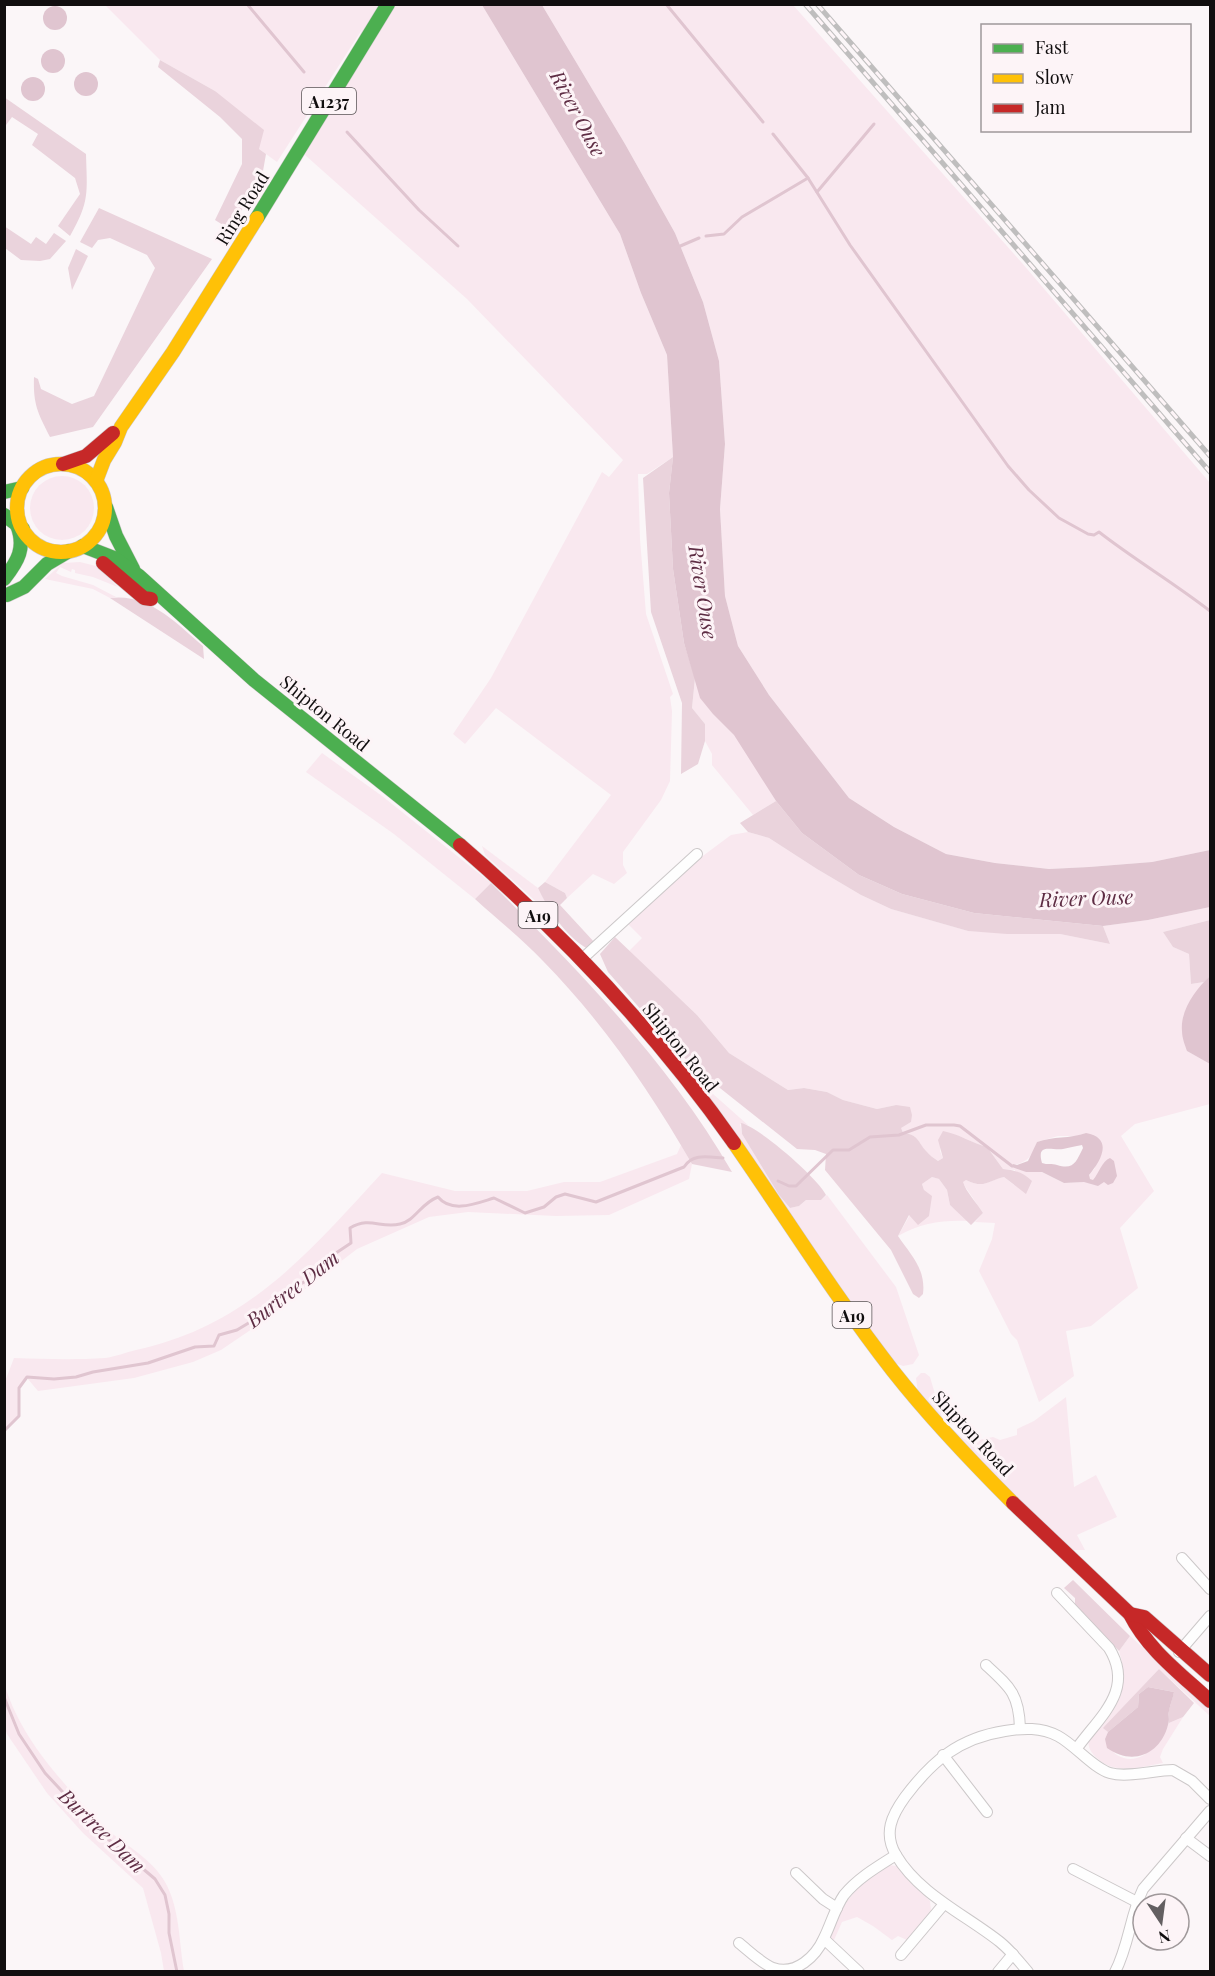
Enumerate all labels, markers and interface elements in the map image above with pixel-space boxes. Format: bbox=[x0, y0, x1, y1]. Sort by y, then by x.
legend bbox=[981, 24, 1191, 132]
text: Fast bbox=[1035, 35, 1069, 59]
water label: River Ouse bbox=[544, 64, 613, 161]
text: Slow bbox=[1035, 65, 1073, 89]
road number: A1237 bbox=[302, 88, 356, 114]
text: Jam bbox=[1034, 95, 1065, 119]
street label: Ring Road bbox=[210, 166, 274, 249]
water label: River Ouse bbox=[683, 542, 725, 641]
street label: Shipton Road bbox=[275, 670, 375, 757]
water label: River Ouse bbox=[1037, 882, 1134, 912]
road number: A19 bbox=[518, 902, 558, 928]
street label: Shipton Road bbox=[638, 997, 725, 1097]
water label: Burtree Dam bbox=[239, 1243, 344, 1333]
road number: A19 bbox=[832, 1302, 872, 1328]
street label: Shipton Road bbox=[927, 1385, 1019, 1481]
water label: Burtree Dam bbox=[53, 1781, 152, 1878]
north arrow bbox=[1131, 1892, 1191, 1952]
text: N bbox=[1156, 1926, 1172, 1949]

